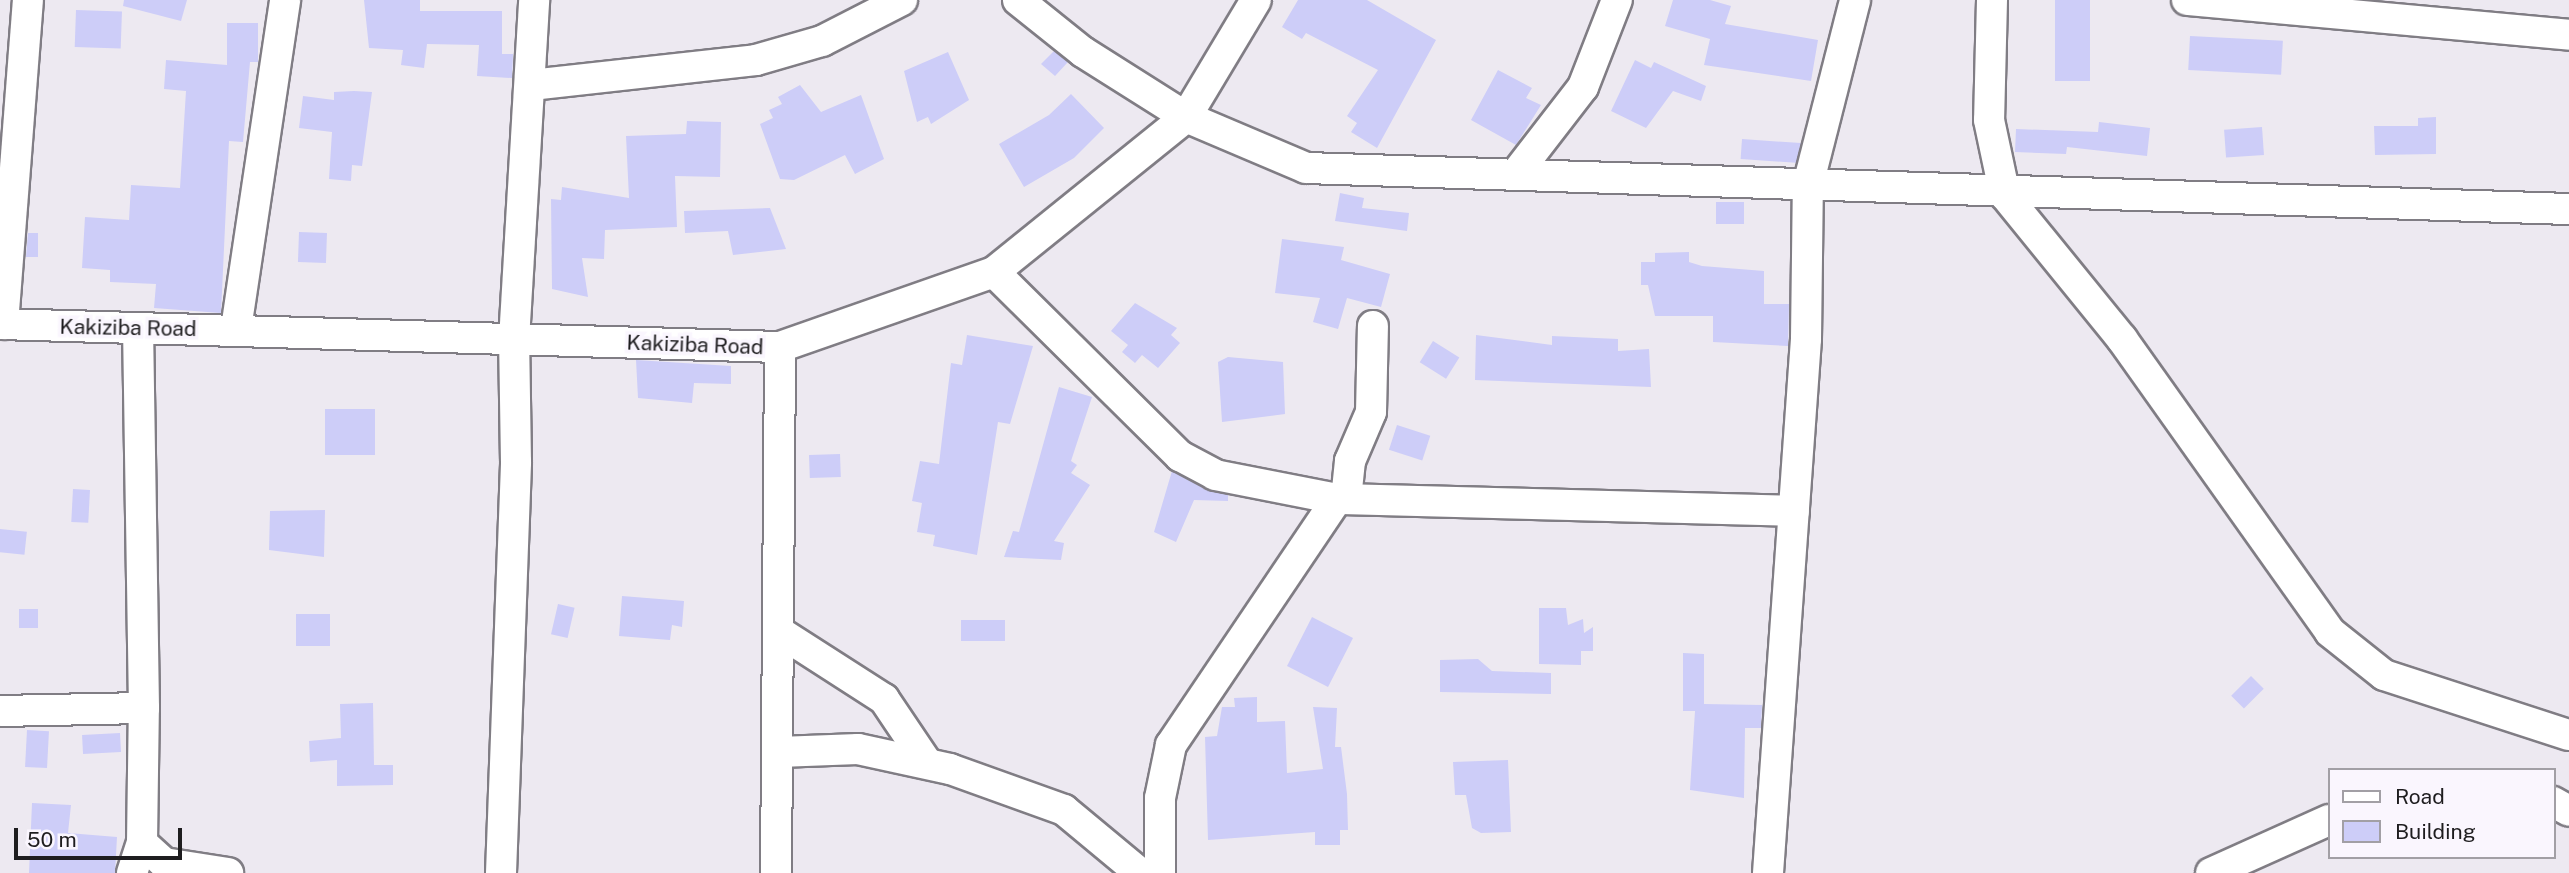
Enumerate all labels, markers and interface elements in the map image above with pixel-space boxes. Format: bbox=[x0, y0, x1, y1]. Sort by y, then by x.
street label: Kakiziba Road bbox=[59, 314, 197, 342]
street label: Kakiziba Road bbox=[626, 330, 764, 360]
legend bbox=[2328, 768, 2555, 859]
text: Road bbox=[2395, 784, 2445, 809]
scale bar bbox=[18, 814, 186, 858]
text: Building bbox=[2395, 819, 2476, 844]
text: 50 m bbox=[27, 827, 77, 852]

